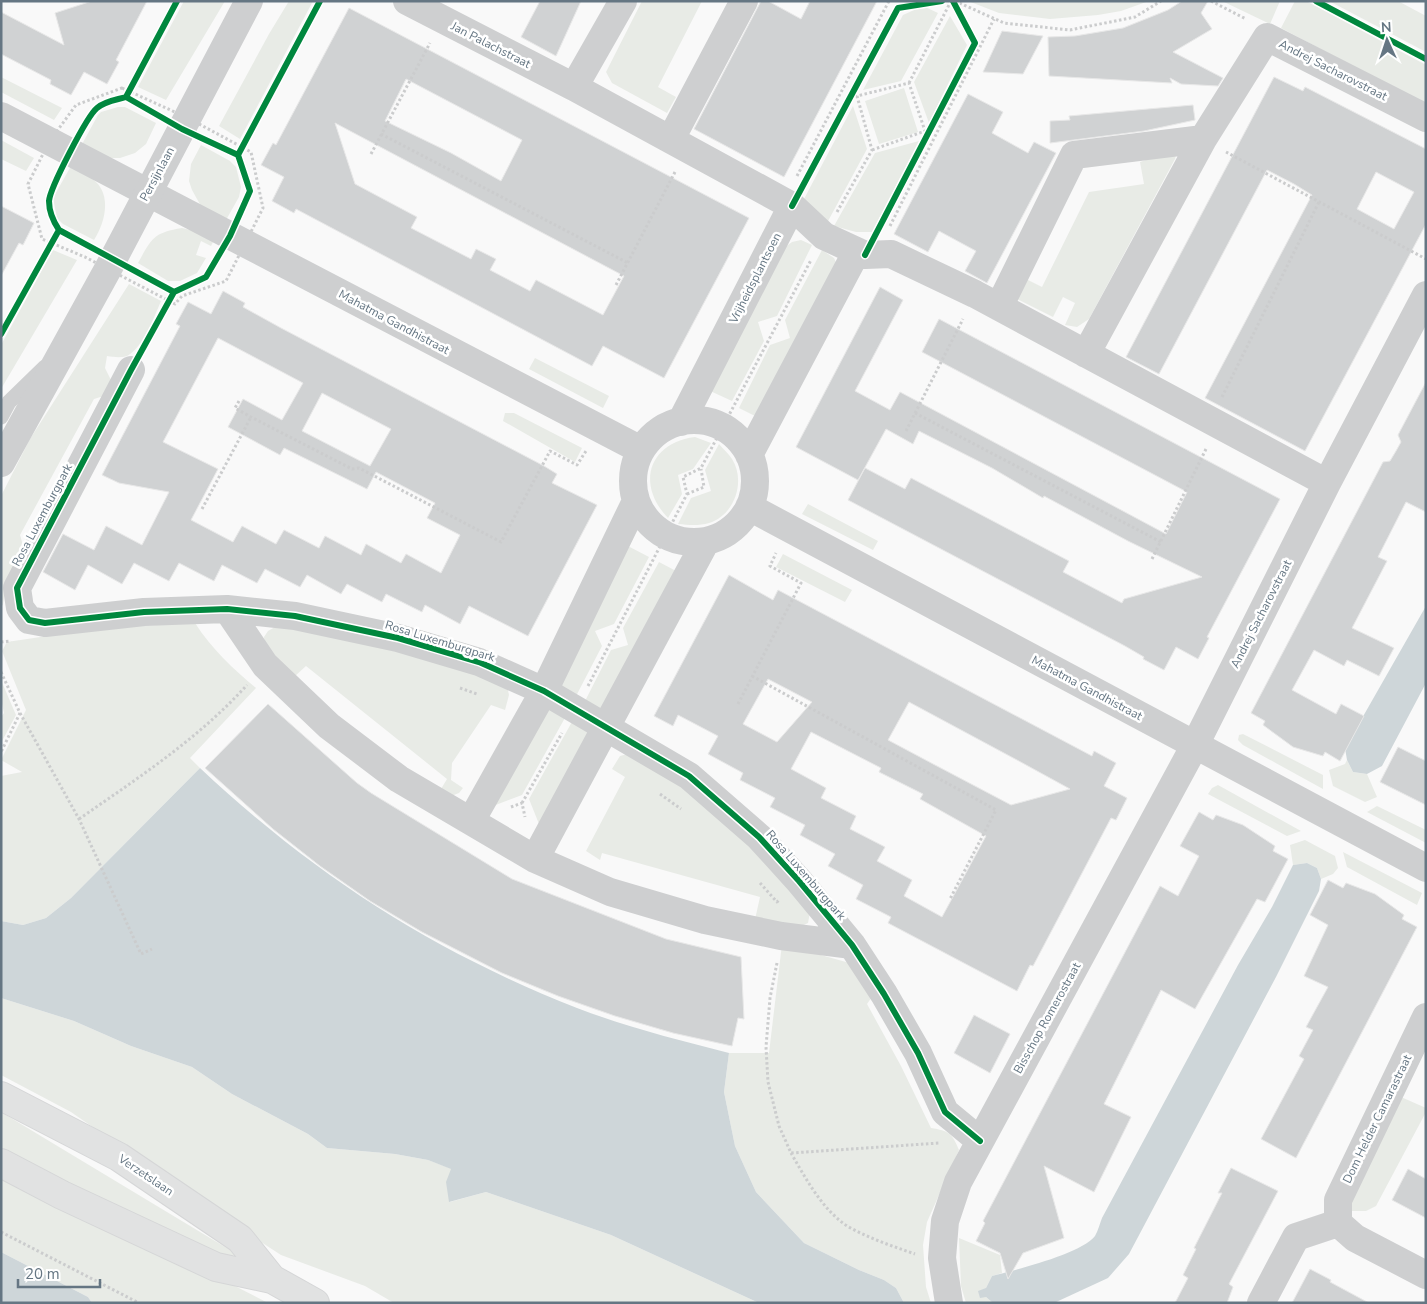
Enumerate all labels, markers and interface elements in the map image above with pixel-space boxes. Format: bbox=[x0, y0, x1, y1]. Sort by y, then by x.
north arrow bbox=[1362, 15, 1412, 65]
street label: Jan Palachstraat bbox=[448, 18, 534, 72]
text: N bbox=[1381, 18, 1392, 37]
street label: Andrej Sacharovstraat bbox=[1276, 36, 1391, 105]
street label: Persijnlaan bbox=[136, 144, 178, 204]
street label: Vrijheidsplantsoen bbox=[725, 230, 785, 327]
street label: Mahatma Gandhistraat bbox=[336, 286, 453, 358]
street label: Rosa Luxemburgpark bbox=[8, 460, 76, 569]
street label: Andrej Sacharovstraat bbox=[1227, 556, 1296, 671]
street label: Rosa Luxemburgpark bbox=[383, 617, 498, 666]
street label: Mahatma Gandhistraat bbox=[1029, 652, 1146, 724]
street label: Rosa Luxemburgpark bbox=[762, 827, 850, 924]
street label: Bisschop Romerostraat bbox=[1010, 959, 1085, 1076]
street label: Dom Helder Camarastraat bbox=[1339, 1051, 1415, 1186]
street label: Verzetslaan bbox=[115, 1150, 177, 1199]
scale bar bbox=[18, 1256, 100, 1288]
text: 20 m bbox=[25, 1264, 60, 1284]

